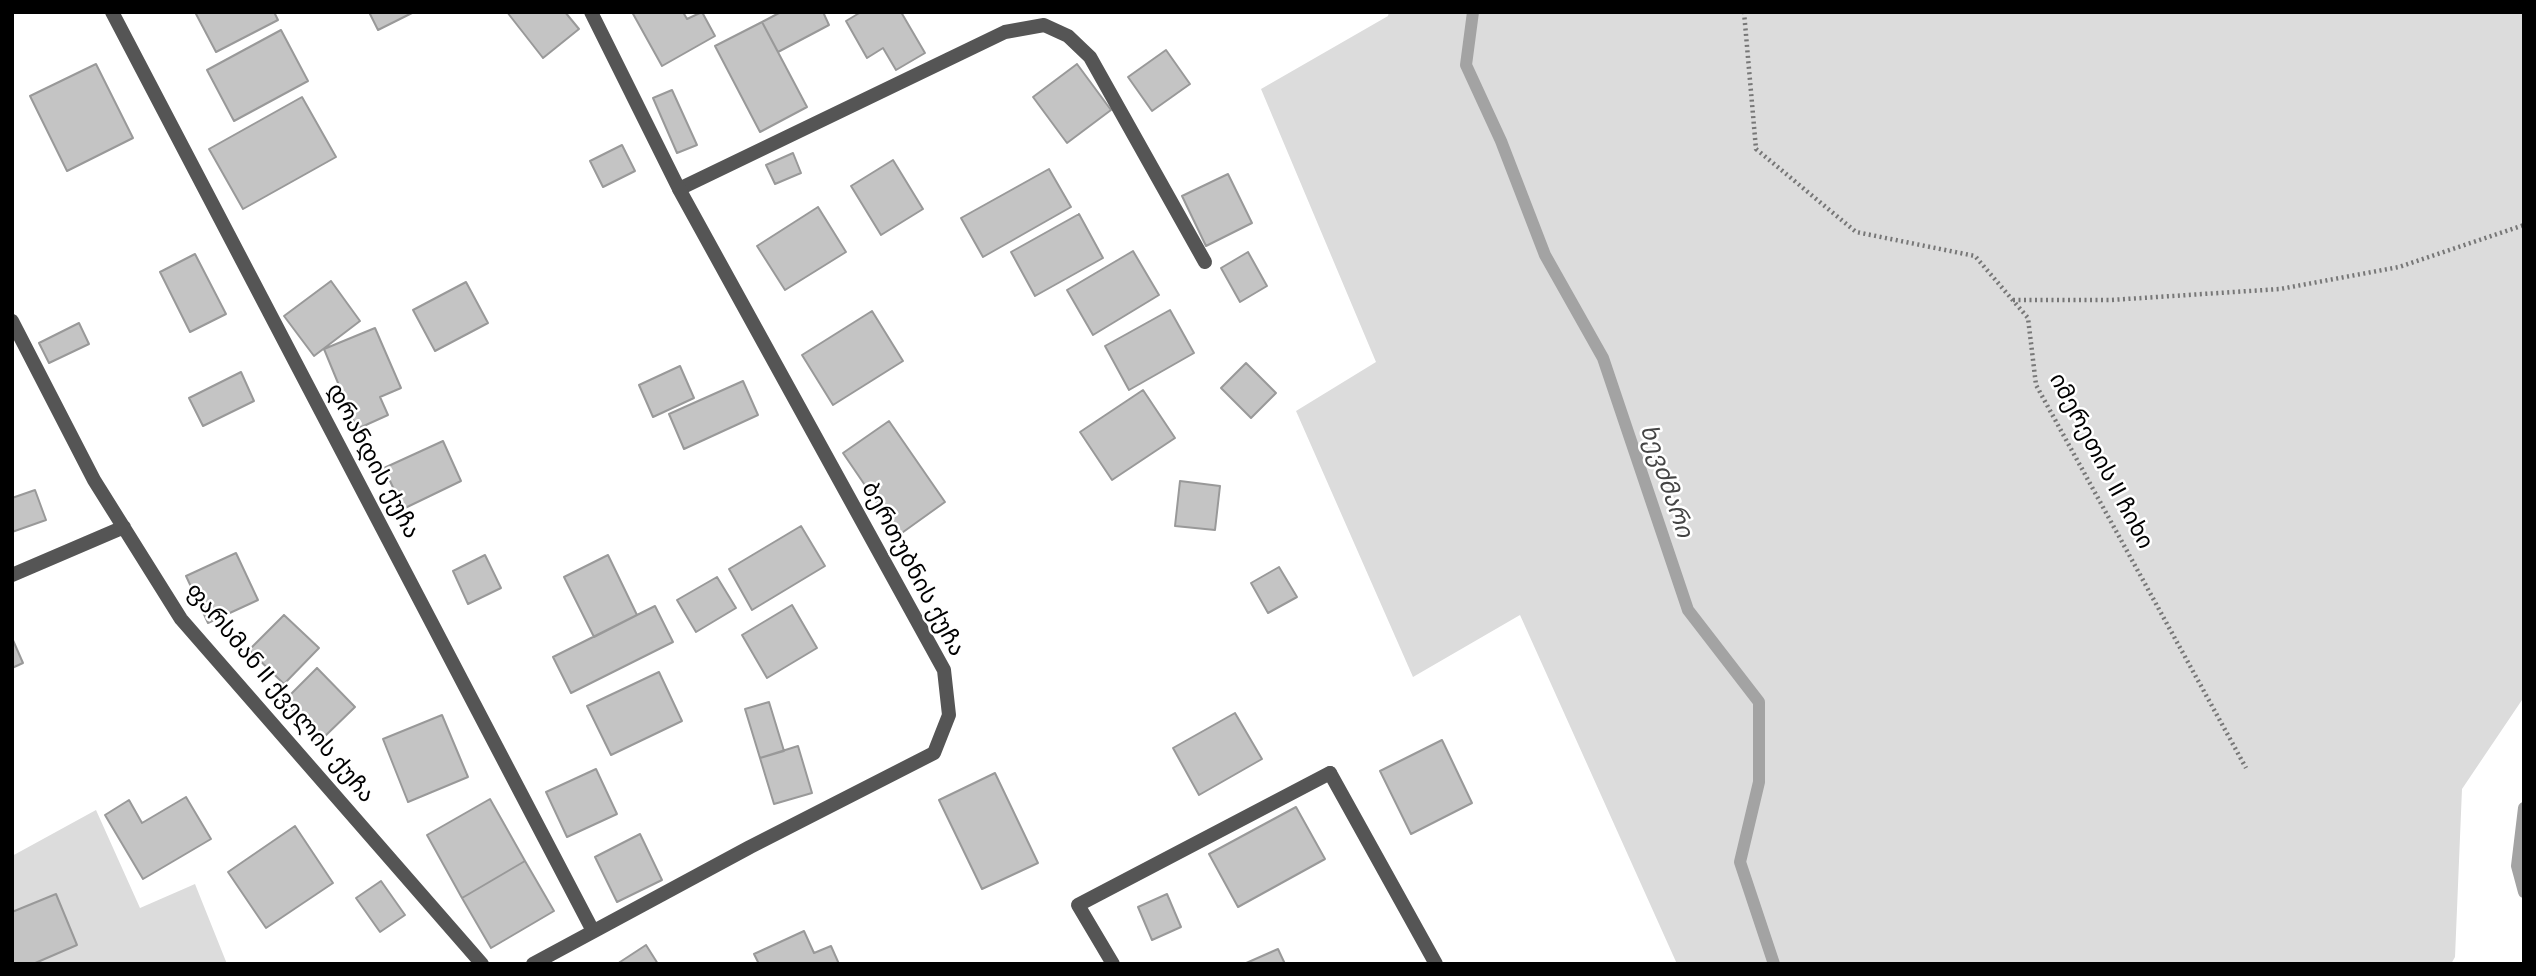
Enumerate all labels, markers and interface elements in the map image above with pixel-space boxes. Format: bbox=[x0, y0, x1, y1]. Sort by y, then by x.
street label: იმერეთის II ჩიხი bbox=[2043, 368, 2159, 554]
street label: დრანდის ქუჩა bbox=[321, 379, 425, 543]
water label: ხევძმარი bbox=[1633, 421, 1699, 541]
street label: ბერთუბნის ქუჩა bbox=[855, 477, 971, 661]
street label: ფარსმან II ქველის ქუჩა bbox=[180, 578, 380, 808]

